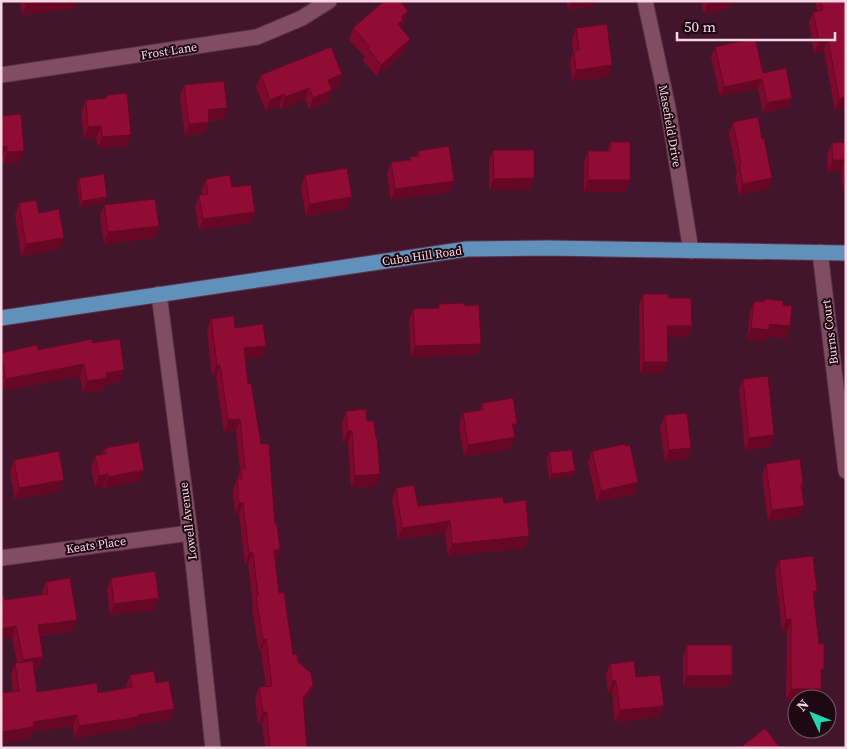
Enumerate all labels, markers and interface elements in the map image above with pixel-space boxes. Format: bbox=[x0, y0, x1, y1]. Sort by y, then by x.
scale bar bbox=[677, 10, 834, 42]
text: 50 m bbox=[684, 16, 716, 37]
street label: Frost Lane bbox=[140, 39, 198, 63]
street label: Masefield Drive bbox=[655, 84, 685, 168]
street label: Cuba Hill Road bbox=[381, 242, 463, 270]
street label: Burns Court bbox=[818, 299, 842, 365]
street label: Lowell Avenue bbox=[175, 481, 201, 561]
street label: Keats Place bbox=[65, 533, 127, 557]
north arrow bbox=[787, 689, 837, 739]
text: N bbox=[792, 695, 813, 716]

